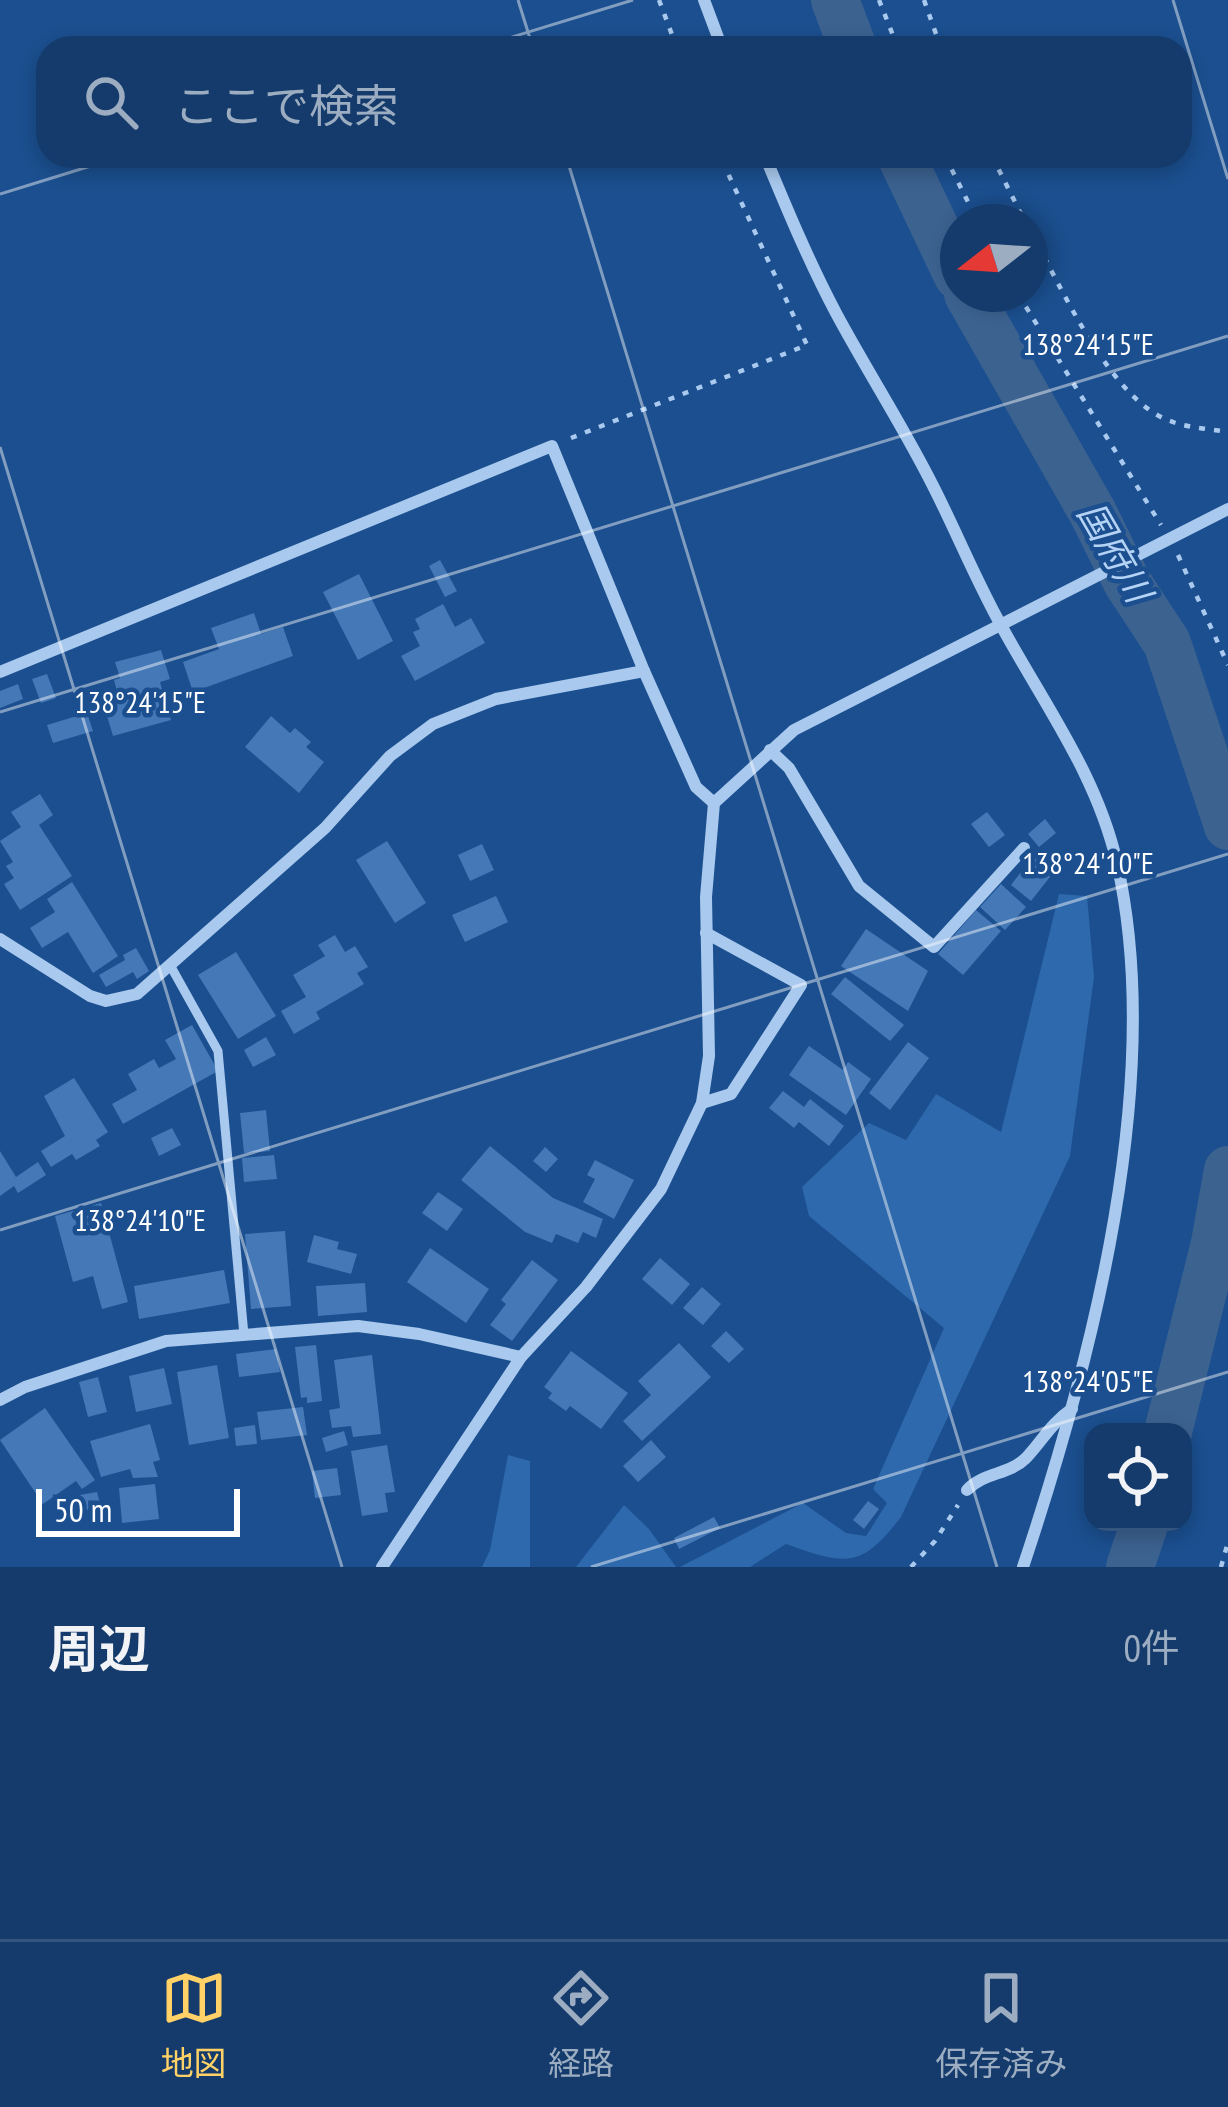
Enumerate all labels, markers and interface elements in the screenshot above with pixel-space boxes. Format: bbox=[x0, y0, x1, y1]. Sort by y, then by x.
search box bbox=[36, 36, 1192, 168]
icon: search bbox=[78, 69, 144, 135]
text: ここで検索 bbox=[174, 76, 399, 134]
north arrow bbox=[940, 204, 1048, 312]
text: 138°24'15"E bbox=[1022, 324, 1154, 363]
water label: 国府川 bbox=[1068, 493, 1165, 614]
text: 138°24'15"E bbox=[74, 682, 206, 721]
text: 138°24'10"E bbox=[1022, 843, 1154, 882]
text: 138°24'10"E bbox=[74, 1200, 206, 1239]
text: 138°24'05"E bbox=[1022, 1361, 1154, 1400]
map controls bbox=[1084, 1423, 1192, 1531]
button: locate bbox=[1084, 1423, 1192, 1531]
scale bar bbox=[36, 1483, 240, 1536]
text: 50 m bbox=[54, 1488, 112, 1531]
text: 周辺 bbox=[48, 1615, 150, 1681]
text: 0件 bbox=[1123, 1622, 1180, 1673]
tab: 地図 bbox=[161, 1965, 227, 2085]
tab: 経路 bbox=[548, 1965, 614, 2085]
tab: 保存済み bbox=[935, 1965, 1067, 2085]

